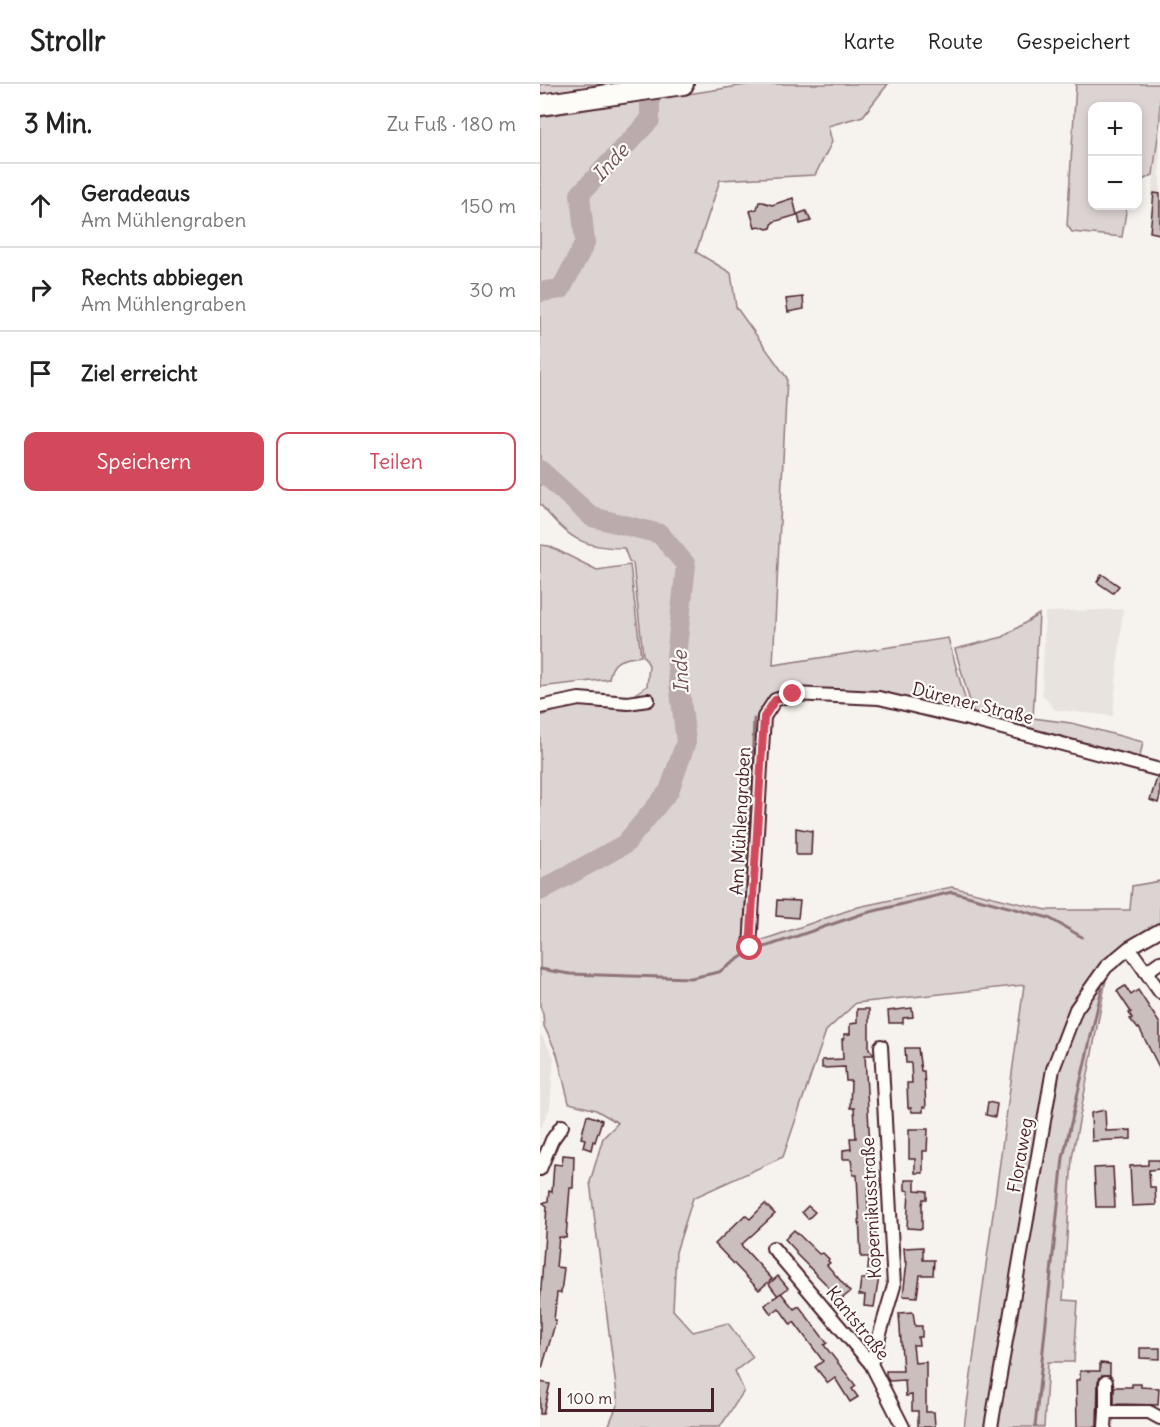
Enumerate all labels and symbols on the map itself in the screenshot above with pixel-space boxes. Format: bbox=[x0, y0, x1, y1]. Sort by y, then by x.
water label: Inde bbox=[586, 137, 634, 186]
water label: Inde bbox=[666, 649, 694, 694]
street label: Dürener Straße bbox=[910, 677, 1036, 729]
route end bbox=[779, 680, 805, 706]
street label: Am Mühlengraben bbox=[725, 746, 755, 896]
route start bbox=[736, 934, 762, 960]
street label: Floraweg bbox=[1002, 1116, 1038, 1194]
street label: Kopernikusstraße bbox=[856, 1137, 886, 1279]
street label: Kantstraße bbox=[821, 1281, 895, 1365]
scale bar bbox=[558, 1385, 714, 1412]

